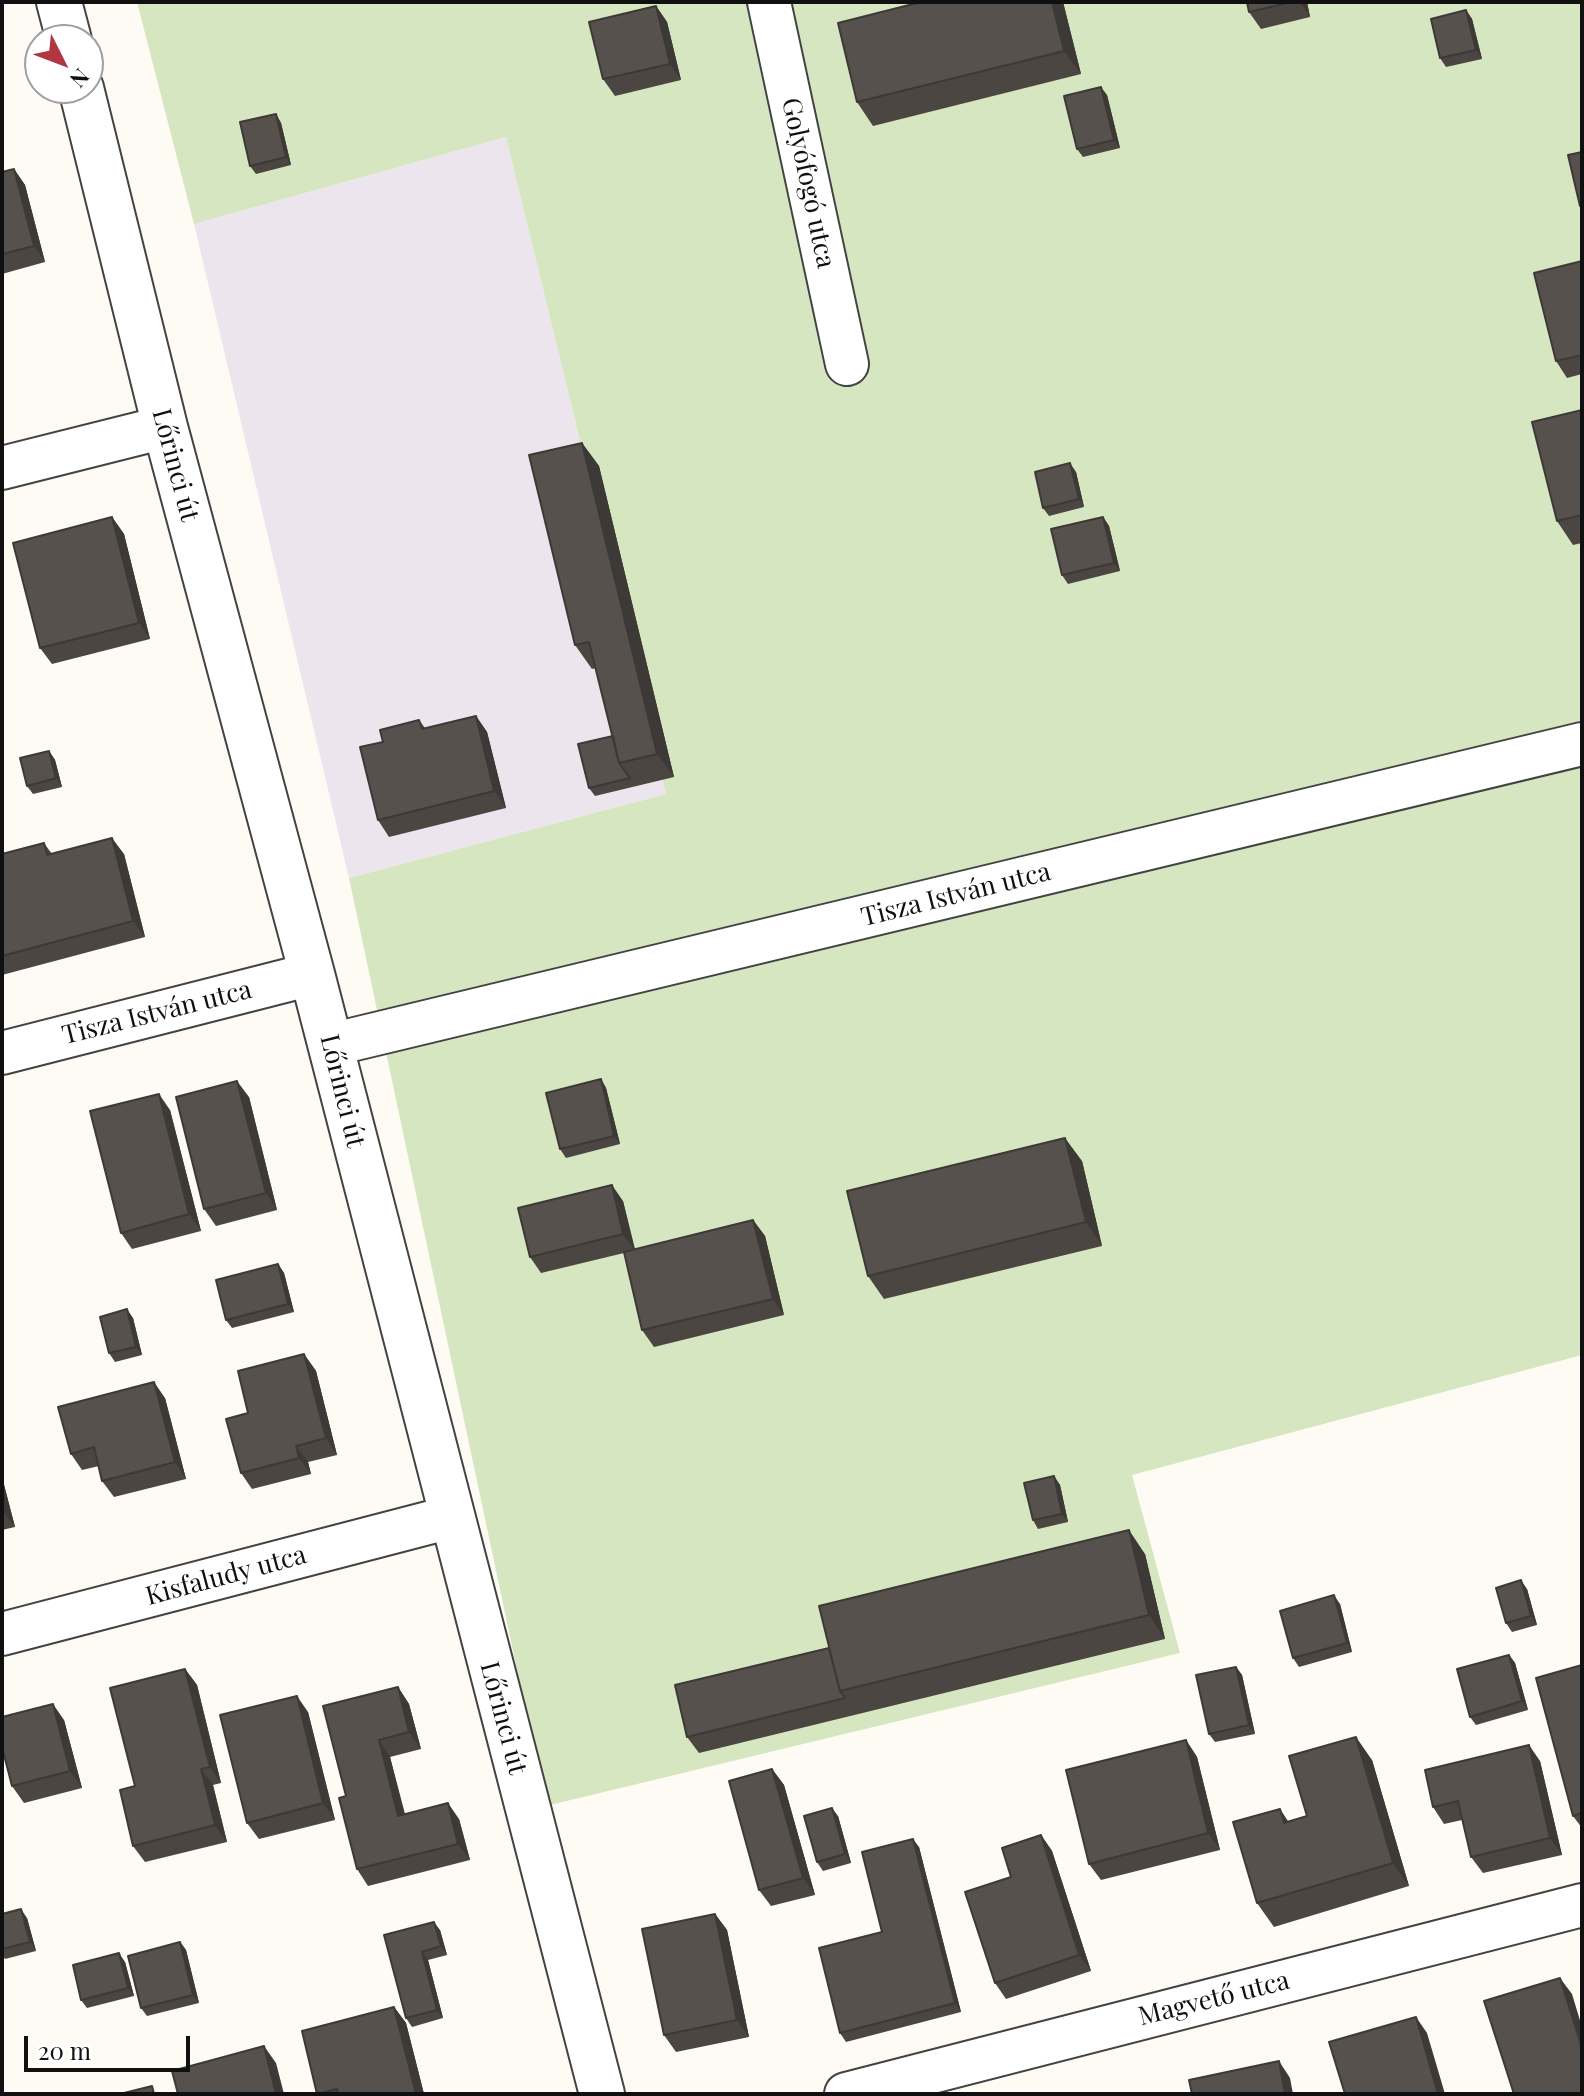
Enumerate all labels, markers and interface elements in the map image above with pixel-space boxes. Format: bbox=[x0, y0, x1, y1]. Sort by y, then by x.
north arrow bbox=[24, 24, 104, 104]
text: N bbox=[64, 63, 97, 95]
street label: Golyófogó utca bbox=[775, 95, 841, 271]
street label: Lőrinci út bbox=[145, 405, 205, 525]
street label: Tisza István utca bbox=[858, 856, 1054, 934]
street label: Tisza István utca bbox=[59, 974, 255, 1052]
street label: Lőrinci út bbox=[313, 1031, 371, 1151]
street label: Kisfaludy utca bbox=[142, 1540, 310, 1612]
street label: Lőrinci út bbox=[473, 1658, 533, 1778]
street label: Magvető utca bbox=[1135, 1965, 1293, 2033]
scale bar bbox=[28, 2020, 194, 2070]
text: 20 m bbox=[38, 2034, 91, 2066]

